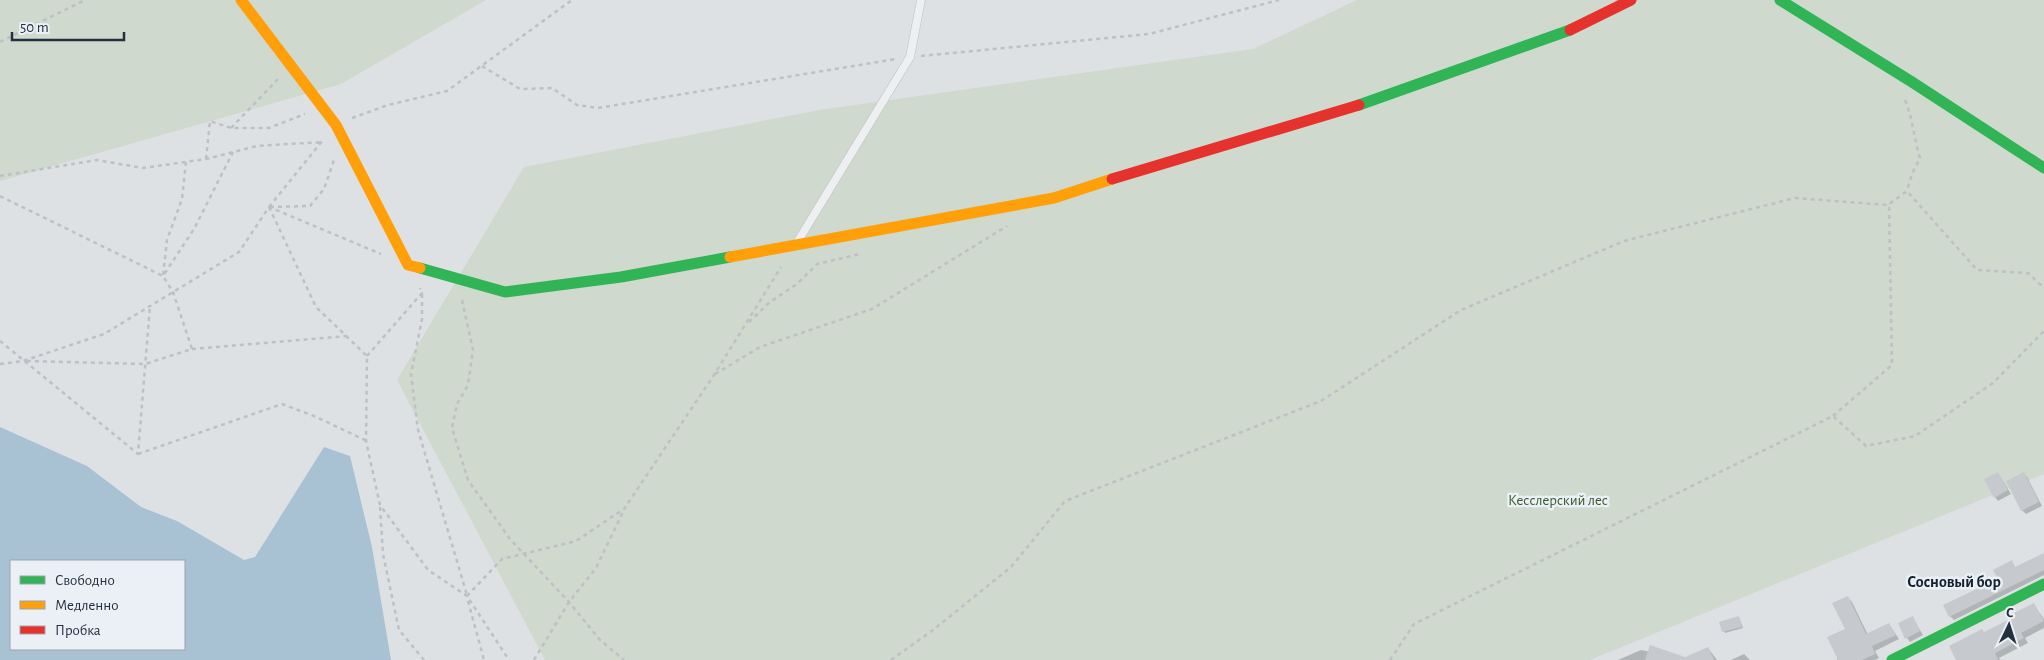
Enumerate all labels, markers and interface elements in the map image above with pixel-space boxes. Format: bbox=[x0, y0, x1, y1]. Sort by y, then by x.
scale bar bbox=[12, 10, 125, 42]
text: 50 m bbox=[20, 20, 49, 35]
park label: Кесслерский лес bbox=[1508, 493, 1608, 508]
legend bbox=[10, 560, 185, 650]
text: Свободно bbox=[55, 573, 115, 588]
district label: Сосновый бор bbox=[1907, 574, 2001, 590]
text: Медленно bbox=[55, 598, 119, 613]
north arrow bbox=[1984, 600, 2034, 650]
text: С bbox=[2005, 606, 2014, 620]
text: Пробка bbox=[55, 623, 101, 638]

